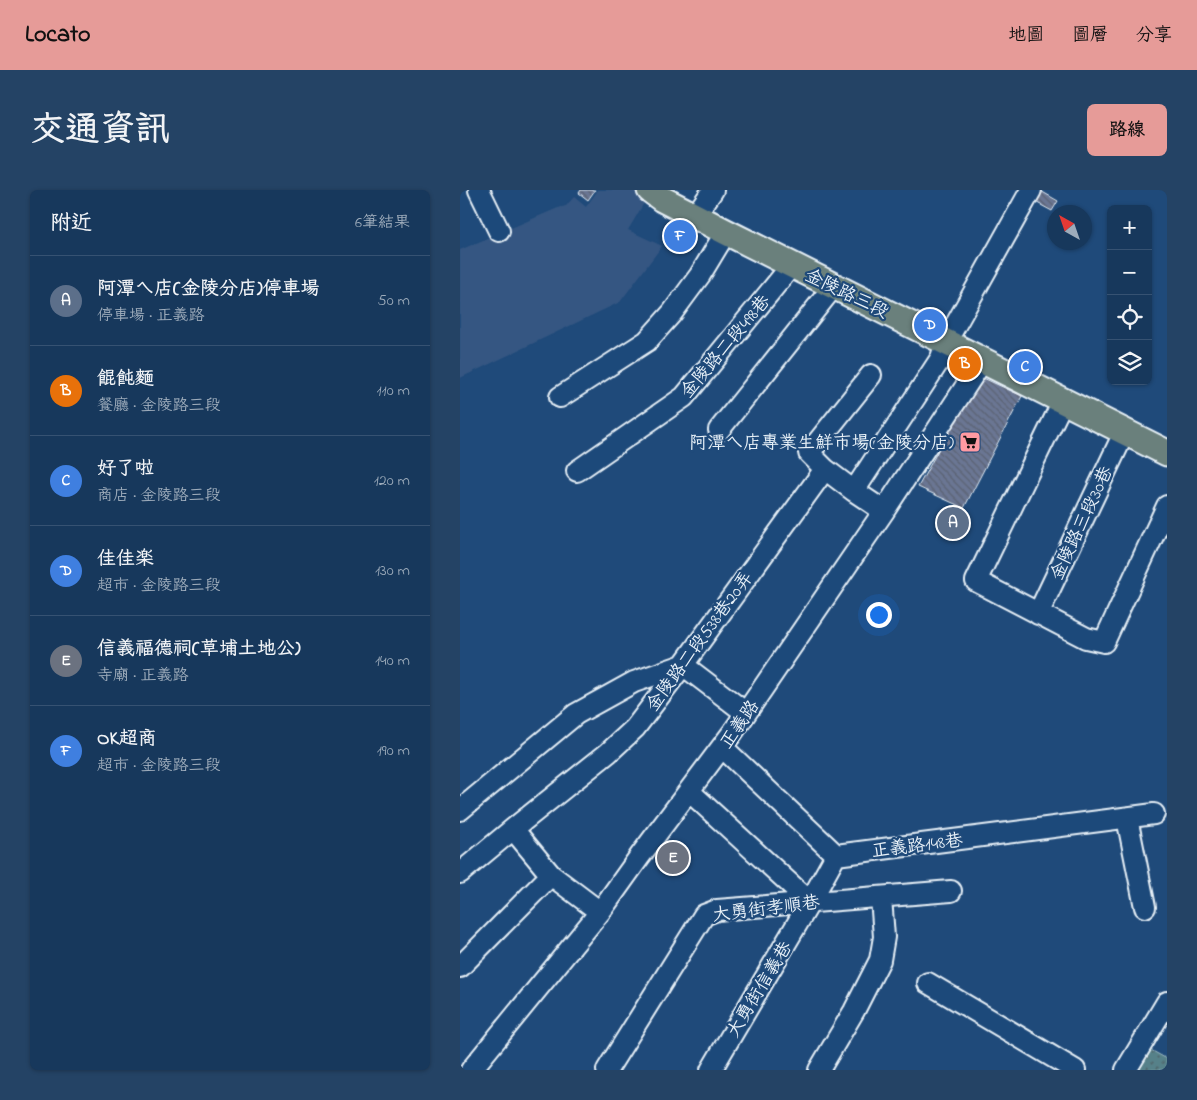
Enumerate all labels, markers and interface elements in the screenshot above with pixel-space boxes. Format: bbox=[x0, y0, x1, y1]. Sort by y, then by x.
text: Locato bbox=[25, 18, 91, 53]
text: 地圖 bbox=[1008, 23, 1044, 49]
text: 圖層 bbox=[1072, 23, 1108, 49]
text: 分享 bbox=[1136, 23, 1172, 49]
button: 路線 bbox=[1087, 104, 1167, 156]
text: 交通資訊 bbox=[30, 106, 170, 157]
north arrow bbox=[1047, 205, 1092, 250]
map controls bbox=[1107, 205, 1152, 385]
button: + bbox=[1107, 205, 1152, 250]
text: 附近 bbox=[50, 209, 92, 239]
text: 6筆結果 bbox=[355, 211, 410, 235]
pin: F bbox=[664, 217, 696, 255]
button: − bbox=[1107, 250, 1152, 295]
street label: 金陵路三段 bbox=[800, 263, 892, 326]
text: 阿潭ㄟ店(金陵分店)停車場 bbox=[97, 276, 320, 303]
text: A bbox=[61, 289, 71, 313]
text: 50 m bbox=[378, 289, 410, 313]
street label: 金陵路二段498巷 bbox=[676, 290, 777, 405]
button: locate bbox=[1107, 295, 1152, 340]
text: 停車場 · 正義路 bbox=[97, 304, 204, 328]
pin: D bbox=[914, 306, 946, 344]
button: layers bbox=[1107, 340, 1152, 385]
pin: B bbox=[949, 345, 981, 383]
pin: C bbox=[1009, 348, 1041, 386]
text: 餛飩麵 bbox=[97, 366, 154, 393]
text: B bbox=[61, 379, 71, 403]
text: 110 m bbox=[376, 379, 410, 403]
text: 餐廳 · 金陵路三段 bbox=[97, 394, 220, 418]
supermarket icon: 阿潭ㄟ店專業生鮮市場(金陵分店) bbox=[958, 430, 982, 454]
place label: 阿潭ㄟ店專業生鮮市場(金陵分店) bbox=[689, 431, 954, 457]
text: 好了啦 bbox=[97, 456, 154, 483]
street label: 金陵路三段30巷 bbox=[1045, 463, 1121, 585]
text: C bbox=[62, 469, 70, 493]
text: 120 m bbox=[374, 469, 410, 493]
text: 商店 · 金陵路三段 bbox=[97, 484, 220, 508]
pin: A bbox=[937, 504, 969, 542]
text: 佳佳楽 bbox=[97, 546, 154, 573]
text: D bbox=[60, 559, 72, 583]
text: 130 m bbox=[375, 559, 410, 583]
street label: 金陵路二段538巷20弄 bbox=[641, 567, 760, 717]
text: 超市 · 金陵路三段 bbox=[97, 574, 220, 598]
your location bbox=[866, 602, 892, 628]
text: 信義福德祠(草埔土地公) bbox=[97, 636, 301, 663]
text: E bbox=[61, 649, 71, 673]
text: 140 m bbox=[375, 649, 410, 673]
text: 寺廟 · 正義路 bbox=[97, 664, 188, 688]
street label: 正義路 bbox=[715, 696, 767, 755]
text: OK超商 bbox=[97, 726, 157, 753]
text: F bbox=[61, 739, 71, 763]
text: 190 m bbox=[377, 739, 410, 763]
text: 超市 · 金陵路三段 bbox=[97, 754, 220, 778]
street label: 正義路148巷 bbox=[870, 828, 964, 865]
pin: E bbox=[657, 839, 689, 877]
street label: 大勇街孝順巷 bbox=[711, 891, 821, 929]
street label: 大勇街信義巷 bbox=[722, 937, 800, 1043]

